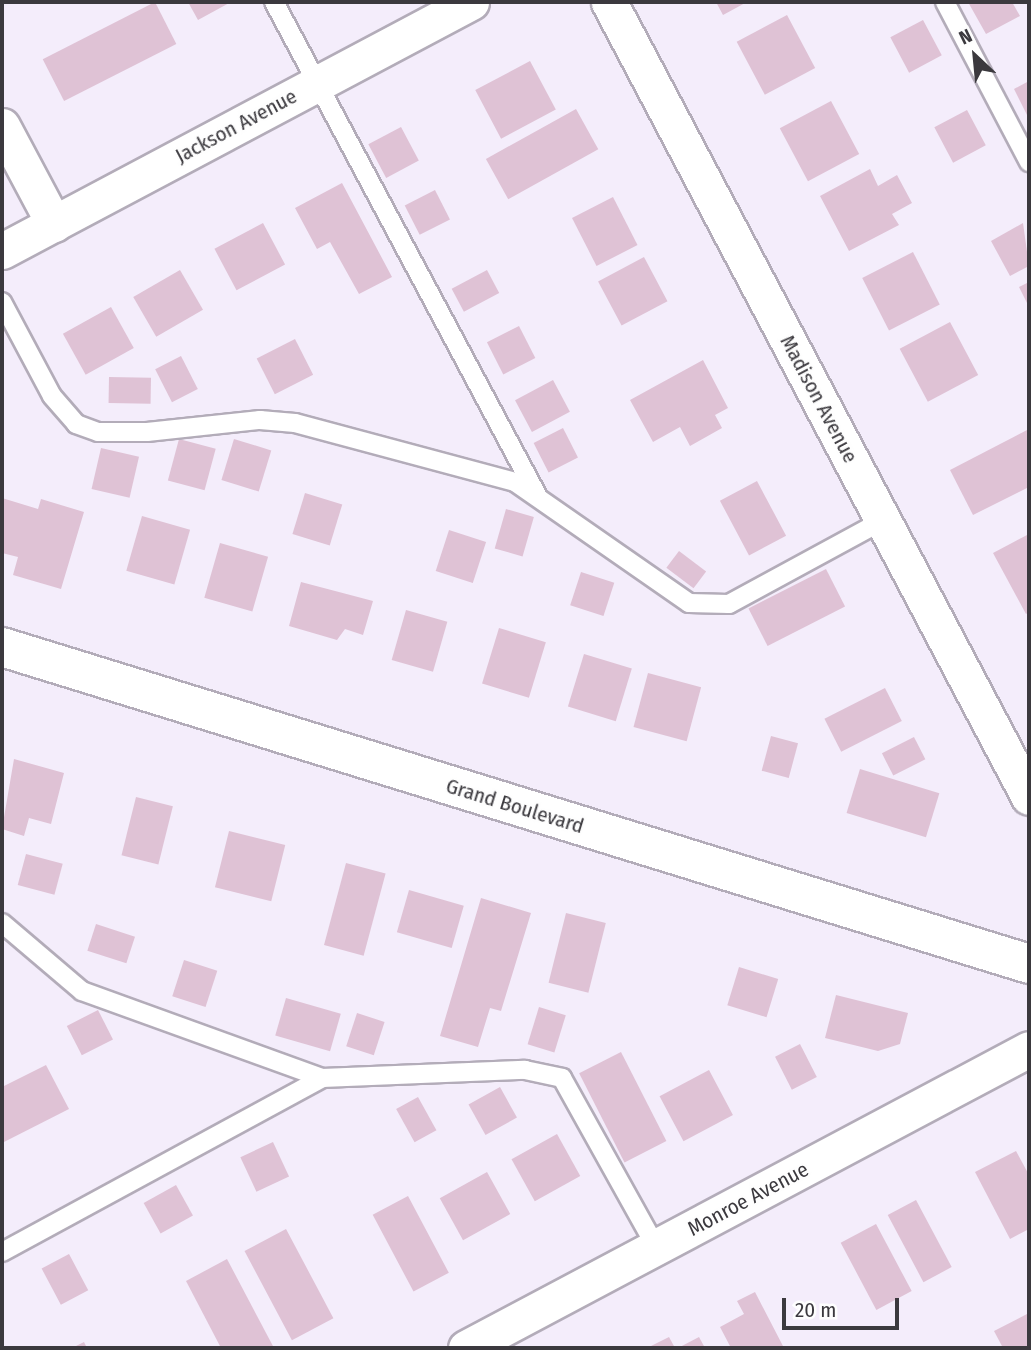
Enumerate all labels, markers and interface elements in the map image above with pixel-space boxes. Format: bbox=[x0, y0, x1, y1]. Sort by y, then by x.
north arrow bbox=[940, 21, 1010, 91]
text: N bbox=[955, 24, 976, 50]
street label: Jackson Avenue bbox=[171, 83, 301, 169]
street label: Madison Avenue bbox=[775, 331, 863, 467]
street label: Grand Boulevard bbox=[443, 773, 587, 839]
street label: Monroe Avenue bbox=[683, 1157, 813, 1241]
scale bar bbox=[786, 1284, 903, 1328]
text: 20 m bbox=[795, 1297, 836, 1323]

